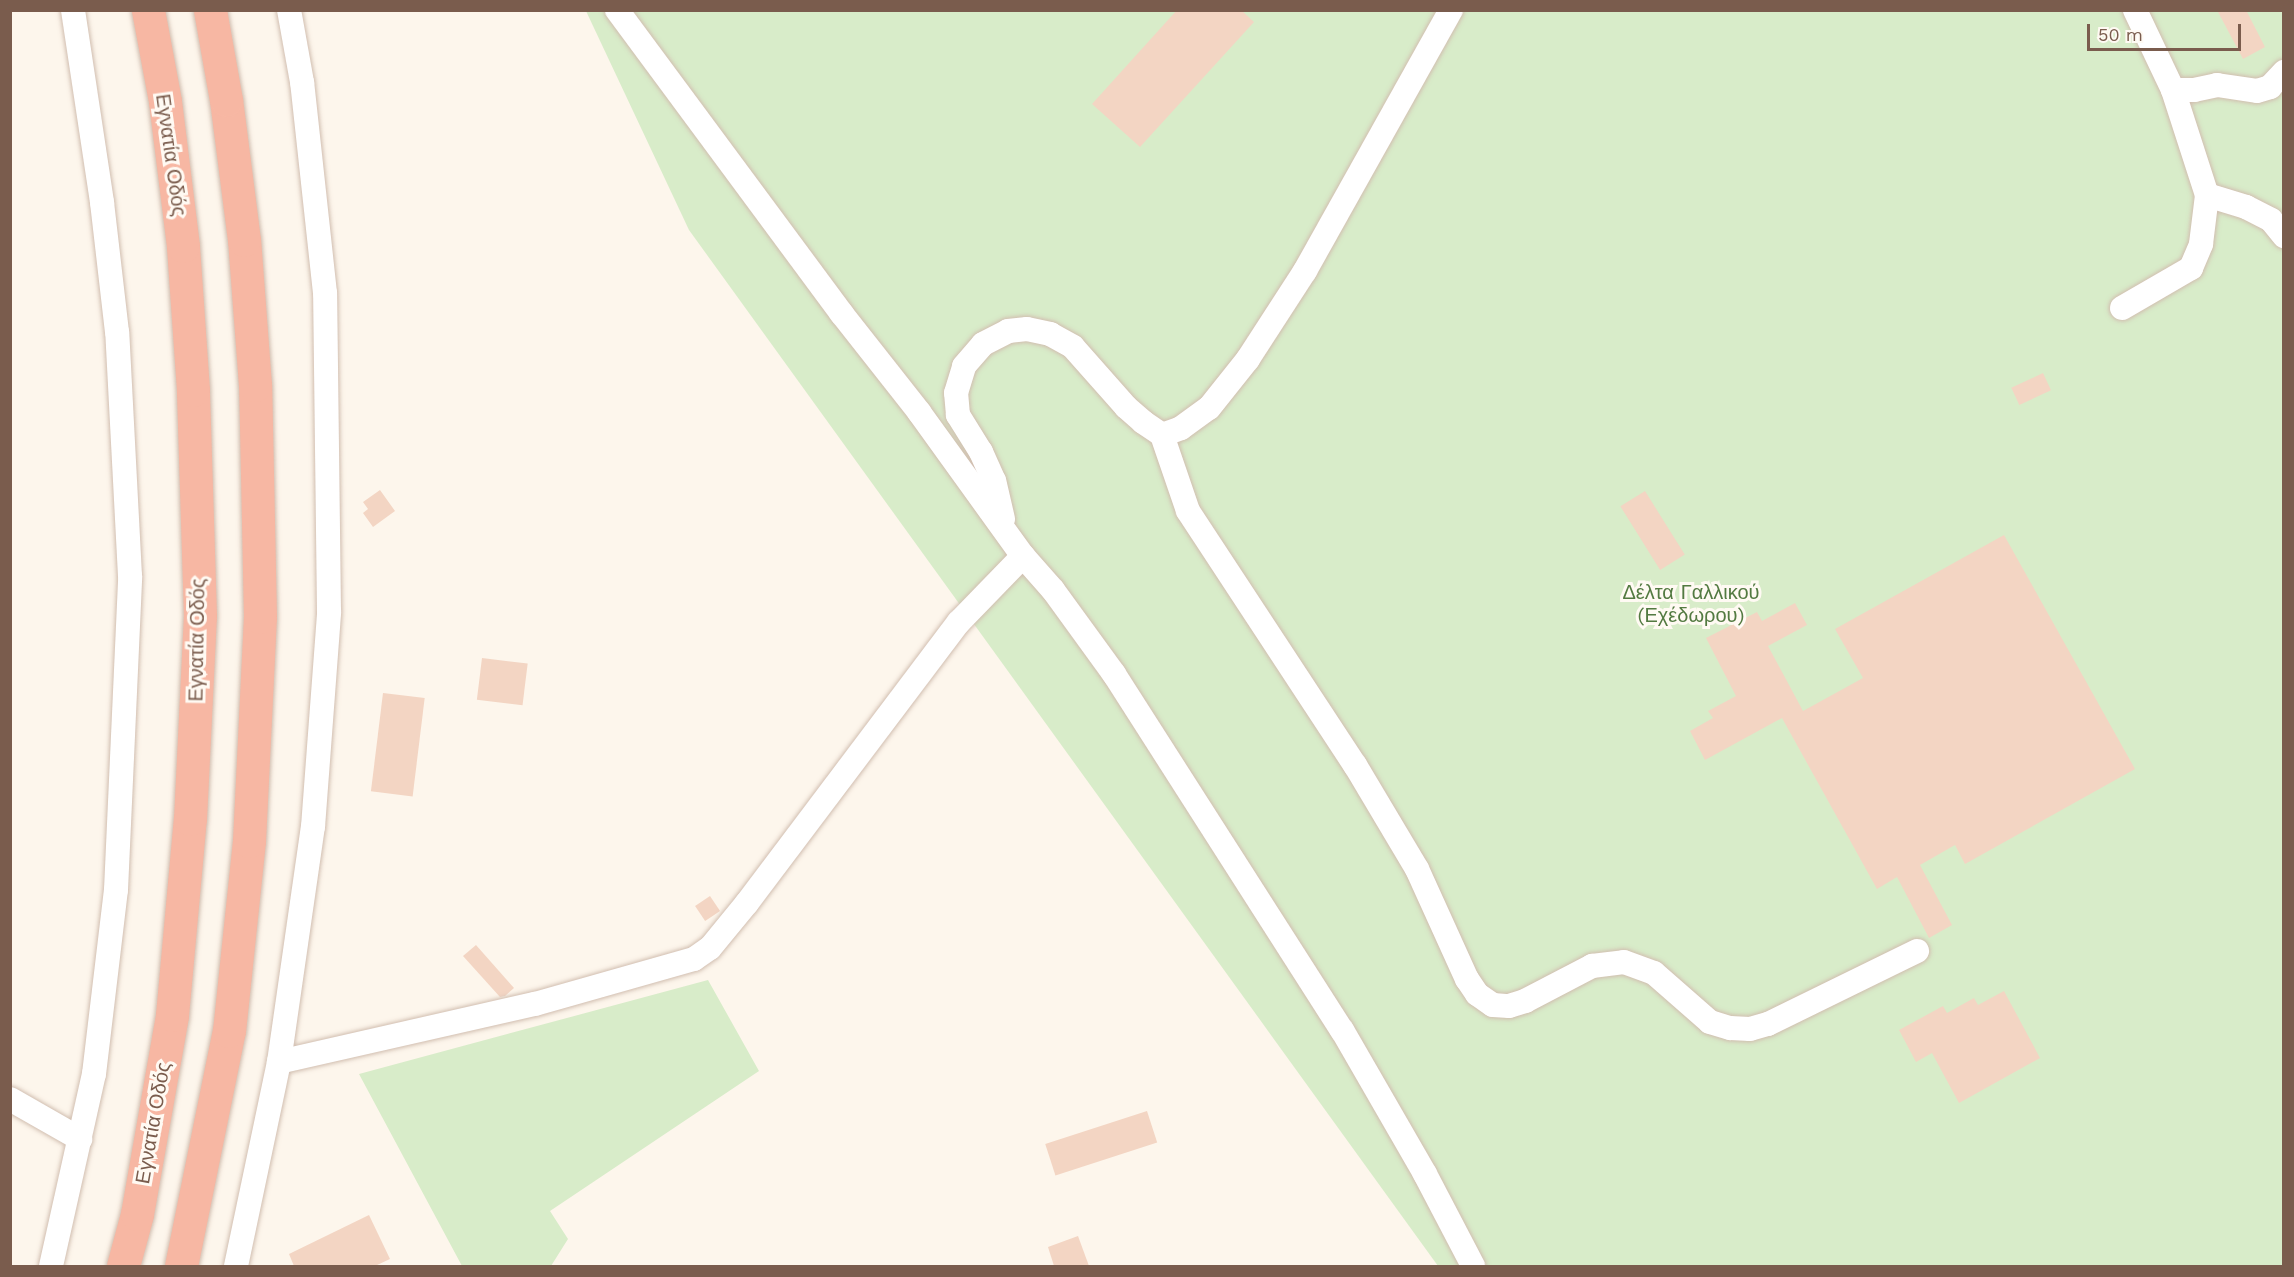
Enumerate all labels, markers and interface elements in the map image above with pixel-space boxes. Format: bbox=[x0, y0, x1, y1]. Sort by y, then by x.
scale bar bbox=[2090, 12, 2244, 50]
text: 50 m bbox=[2098, 24, 2143, 45]
street label: Εγνατία Οδός bbox=[151, 92, 191, 218]
street label: Εγνατία Οδός bbox=[184, 578, 210, 702]
park label: Δέλτα Γαλλικού (Εχέδωρου) bbox=[1622, 581, 1760, 628]
street label: Εγνατία Οδός bbox=[130, 1060, 176, 1186]

